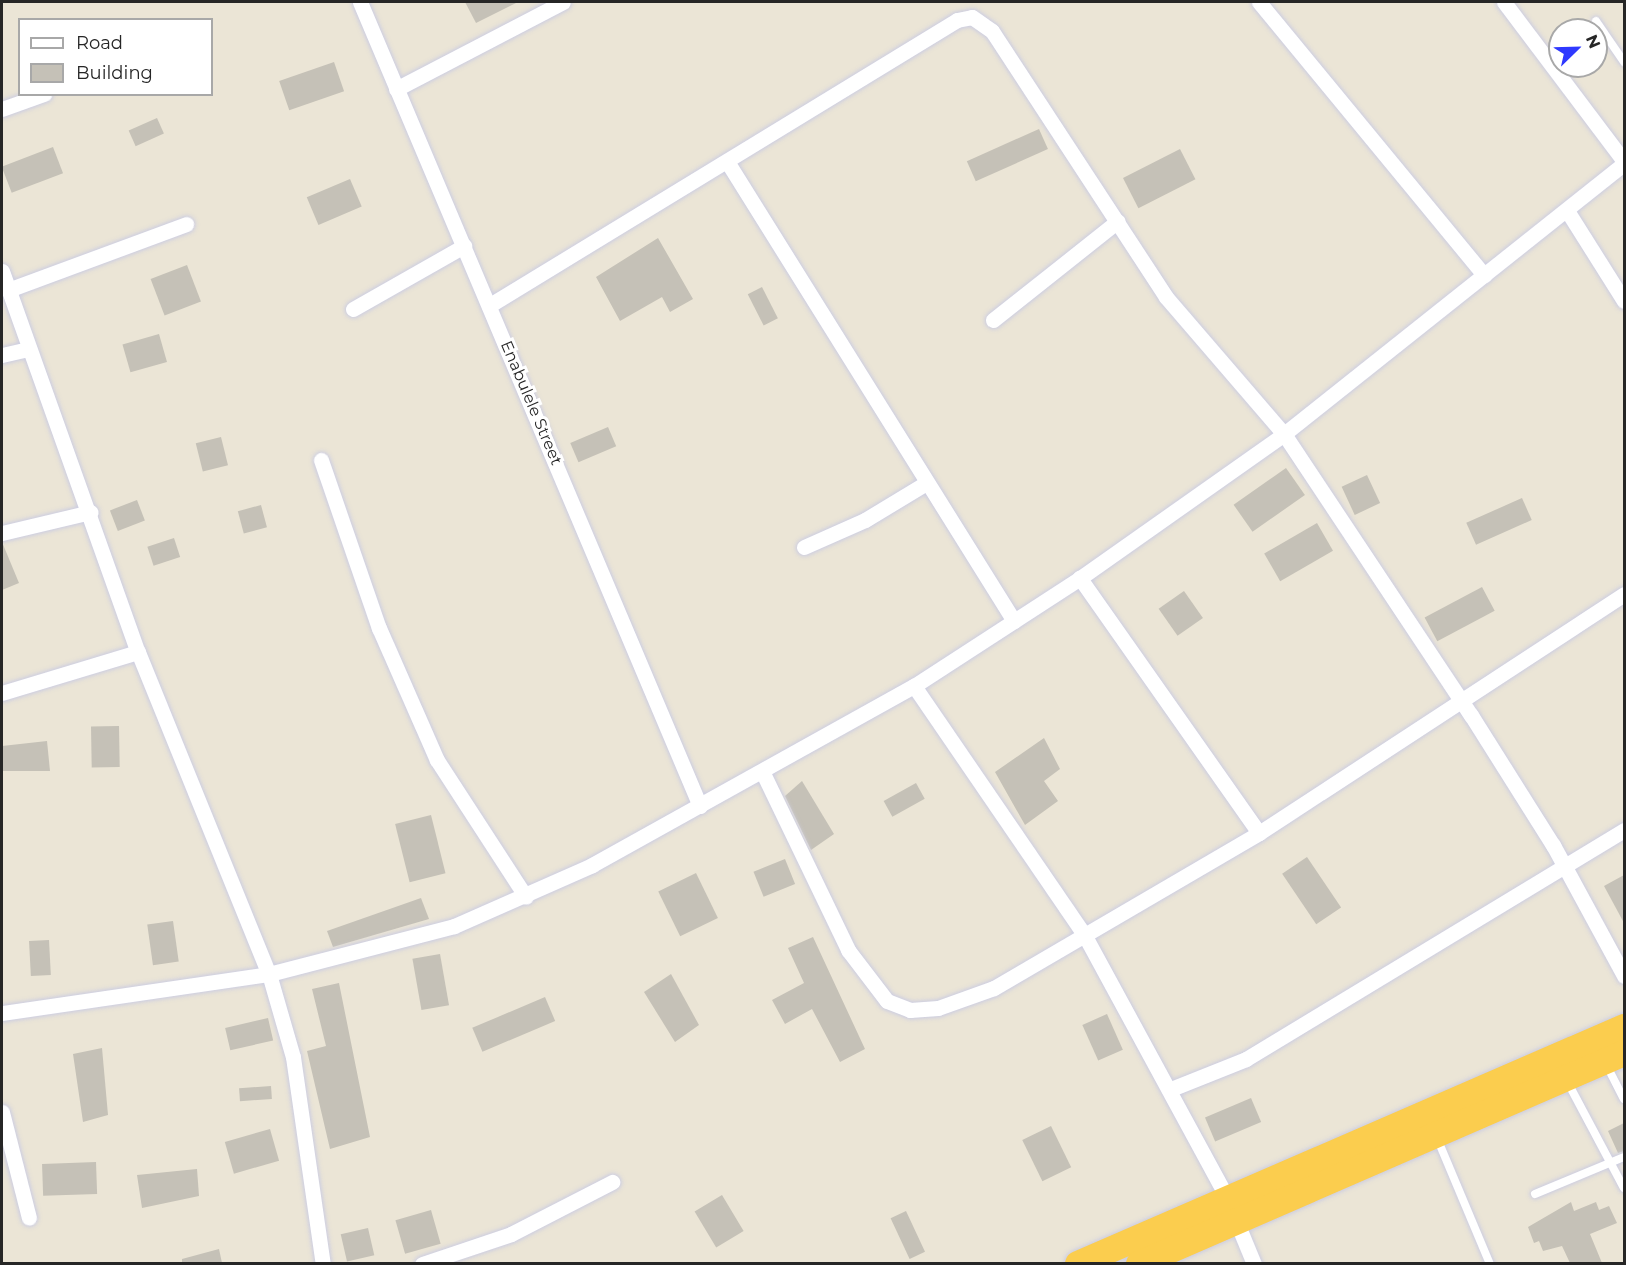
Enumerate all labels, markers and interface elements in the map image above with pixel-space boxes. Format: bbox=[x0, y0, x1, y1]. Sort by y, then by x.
legend bbox=[18, 18, 213, 96]
north arrow bbox=[1548, 18, 1608, 78]
text: Road bbox=[76, 32, 123, 54]
text: N bbox=[1582, 32, 1604, 51]
text: Building bbox=[76, 62, 153, 84]
street label: Enabulele Street bbox=[496, 338, 566, 468]

